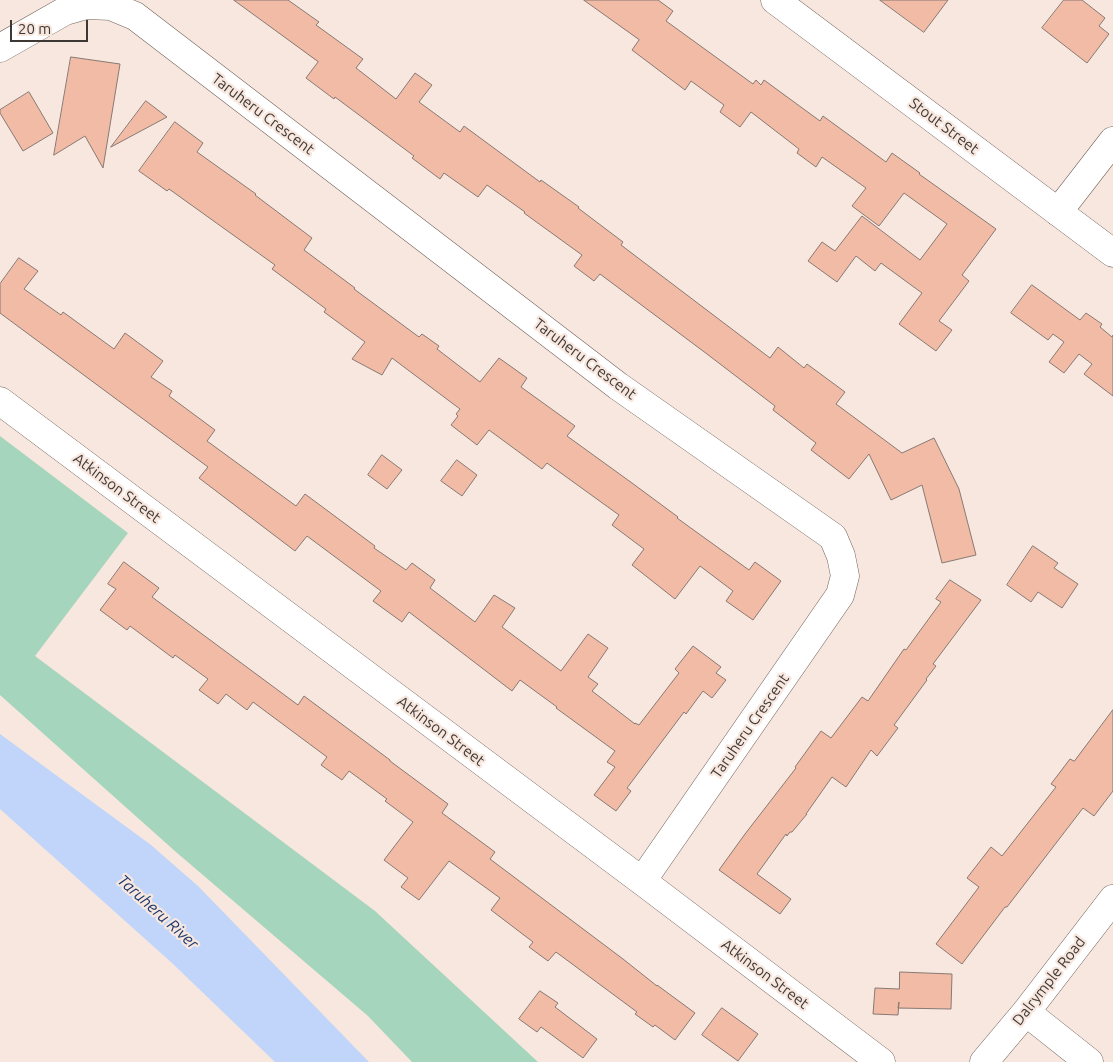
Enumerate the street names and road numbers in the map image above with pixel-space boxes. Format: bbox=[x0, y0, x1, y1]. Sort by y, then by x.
street label: Taruheru Crescent bbox=[208, 70, 318, 158]
street label: Stout Street bbox=[906, 94, 982, 158]
street label: Taruheru Crescent bbox=[530, 315, 640, 403]
street label: Atkinson Street bbox=[70, 449, 164, 527]
street label: Taruheru Crescent bbox=[707, 670, 793, 782]
street label: Atkinson Street bbox=[394, 692, 488, 770]
street label: Dalrymple Road bbox=[1009, 933, 1089, 1029]
street label: Atkinson Street bbox=[718, 935, 812, 1013]

